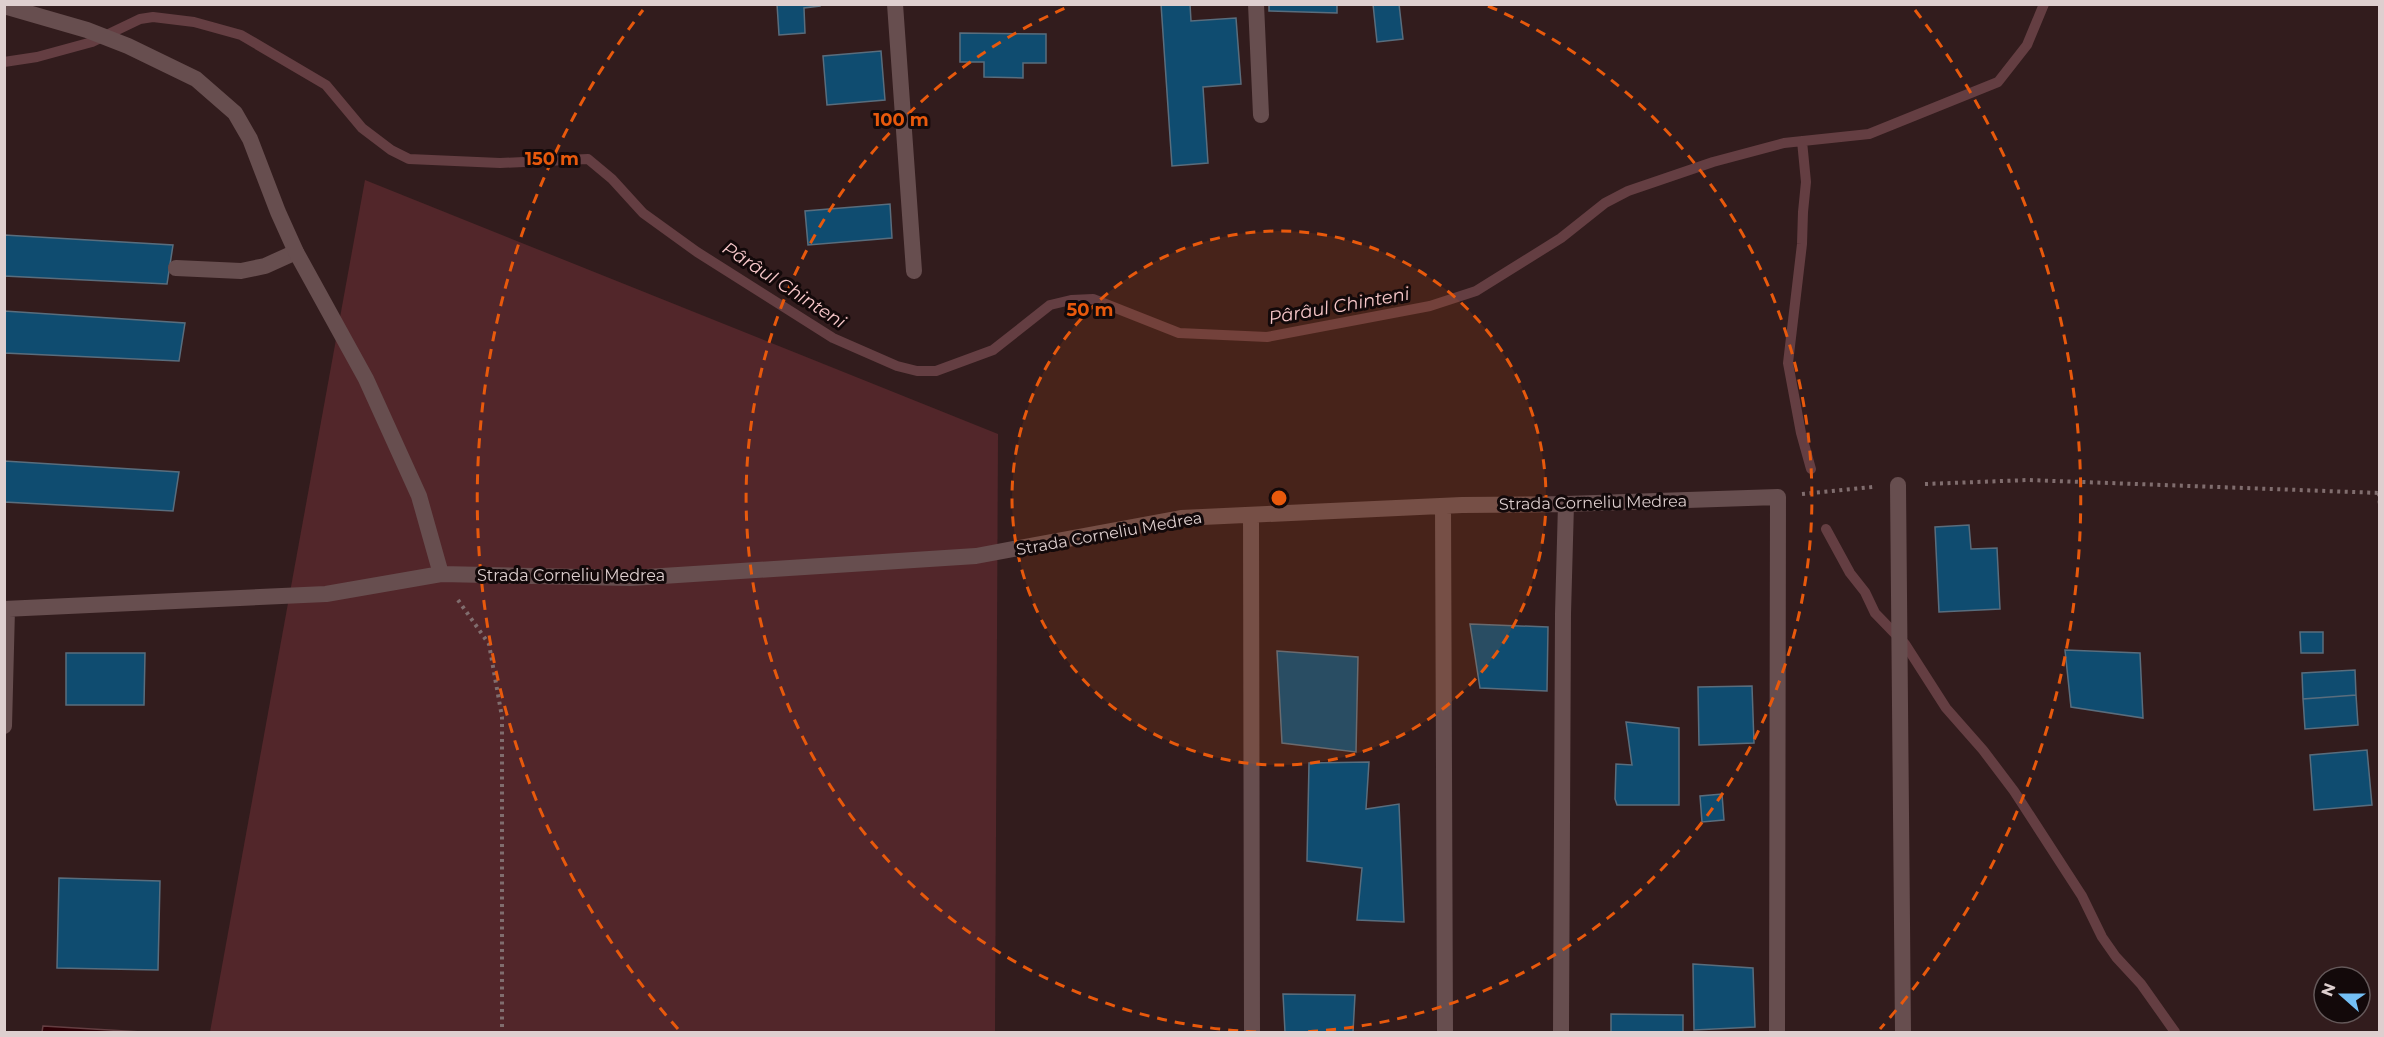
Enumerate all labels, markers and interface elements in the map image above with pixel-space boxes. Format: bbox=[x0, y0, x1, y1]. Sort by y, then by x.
text: 100 m bbox=[873, 109, 929, 131]
text: 150 m bbox=[525, 148, 579, 170]
water label: Pârâul Chinteni bbox=[718, 237, 850, 333]
water label: Pârâul Chinteni bbox=[1267, 283, 1411, 329]
text: 50 m bbox=[1067, 299, 1113, 321]
centre of rings bbox=[1269, 488, 1289, 508]
street label: Strada Corneliu Medrea bbox=[1499, 491, 1687, 514]
street label: Strada Corneliu Medrea bbox=[1015, 508, 1203, 559]
street label: Strada Corneliu Medrea bbox=[477, 566, 665, 585]
north arrow bbox=[2312, 965, 2372, 1025]
text: N bbox=[2317, 980, 2340, 999]

